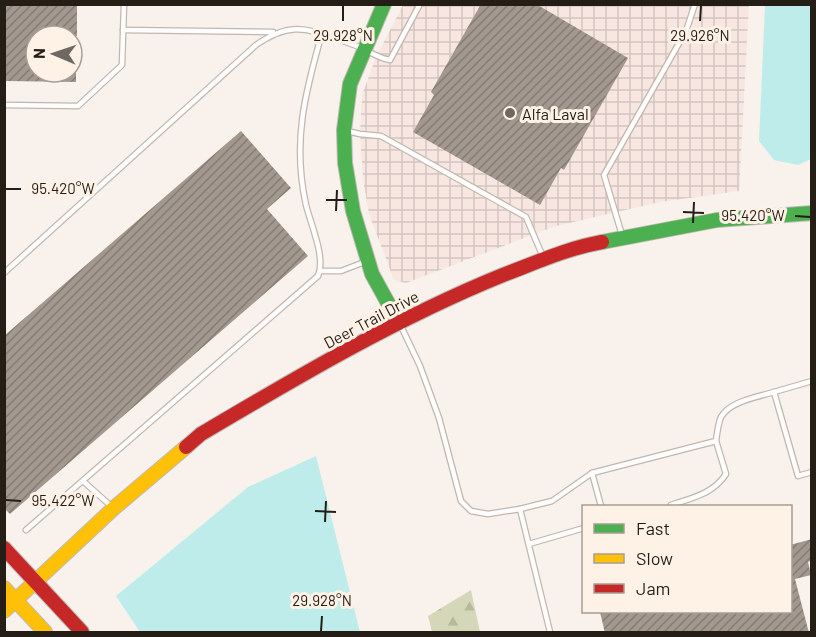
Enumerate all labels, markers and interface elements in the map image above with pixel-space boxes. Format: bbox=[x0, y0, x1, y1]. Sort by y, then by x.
north arrow bbox=[24, 24, 84, 84]
text: 29.928°N bbox=[313, 26, 373, 44]
text: 29.926°N bbox=[670, 26, 730, 44]
text: N bbox=[29, 48, 48, 59]
place label: Alfa Laval bbox=[522, 104, 589, 123]
marker: Alfa Laval bbox=[503, 106, 517, 120]
text: 95.420°W bbox=[31, 179, 95, 197]
text: 95.420°W bbox=[721, 206, 785, 224]
street label: Deer Trail Drive bbox=[320, 286, 422, 352]
text: 95.422°W bbox=[32, 491, 94, 509]
legend bbox=[582, 505, 792, 613]
text: Fast bbox=[636, 517, 670, 539]
text: Slow bbox=[636, 547, 673, 569]
text: Jam bbox=[636, 577, 670, 599]
text: 29.928°N bbox=[292, 591, 352, 609]

